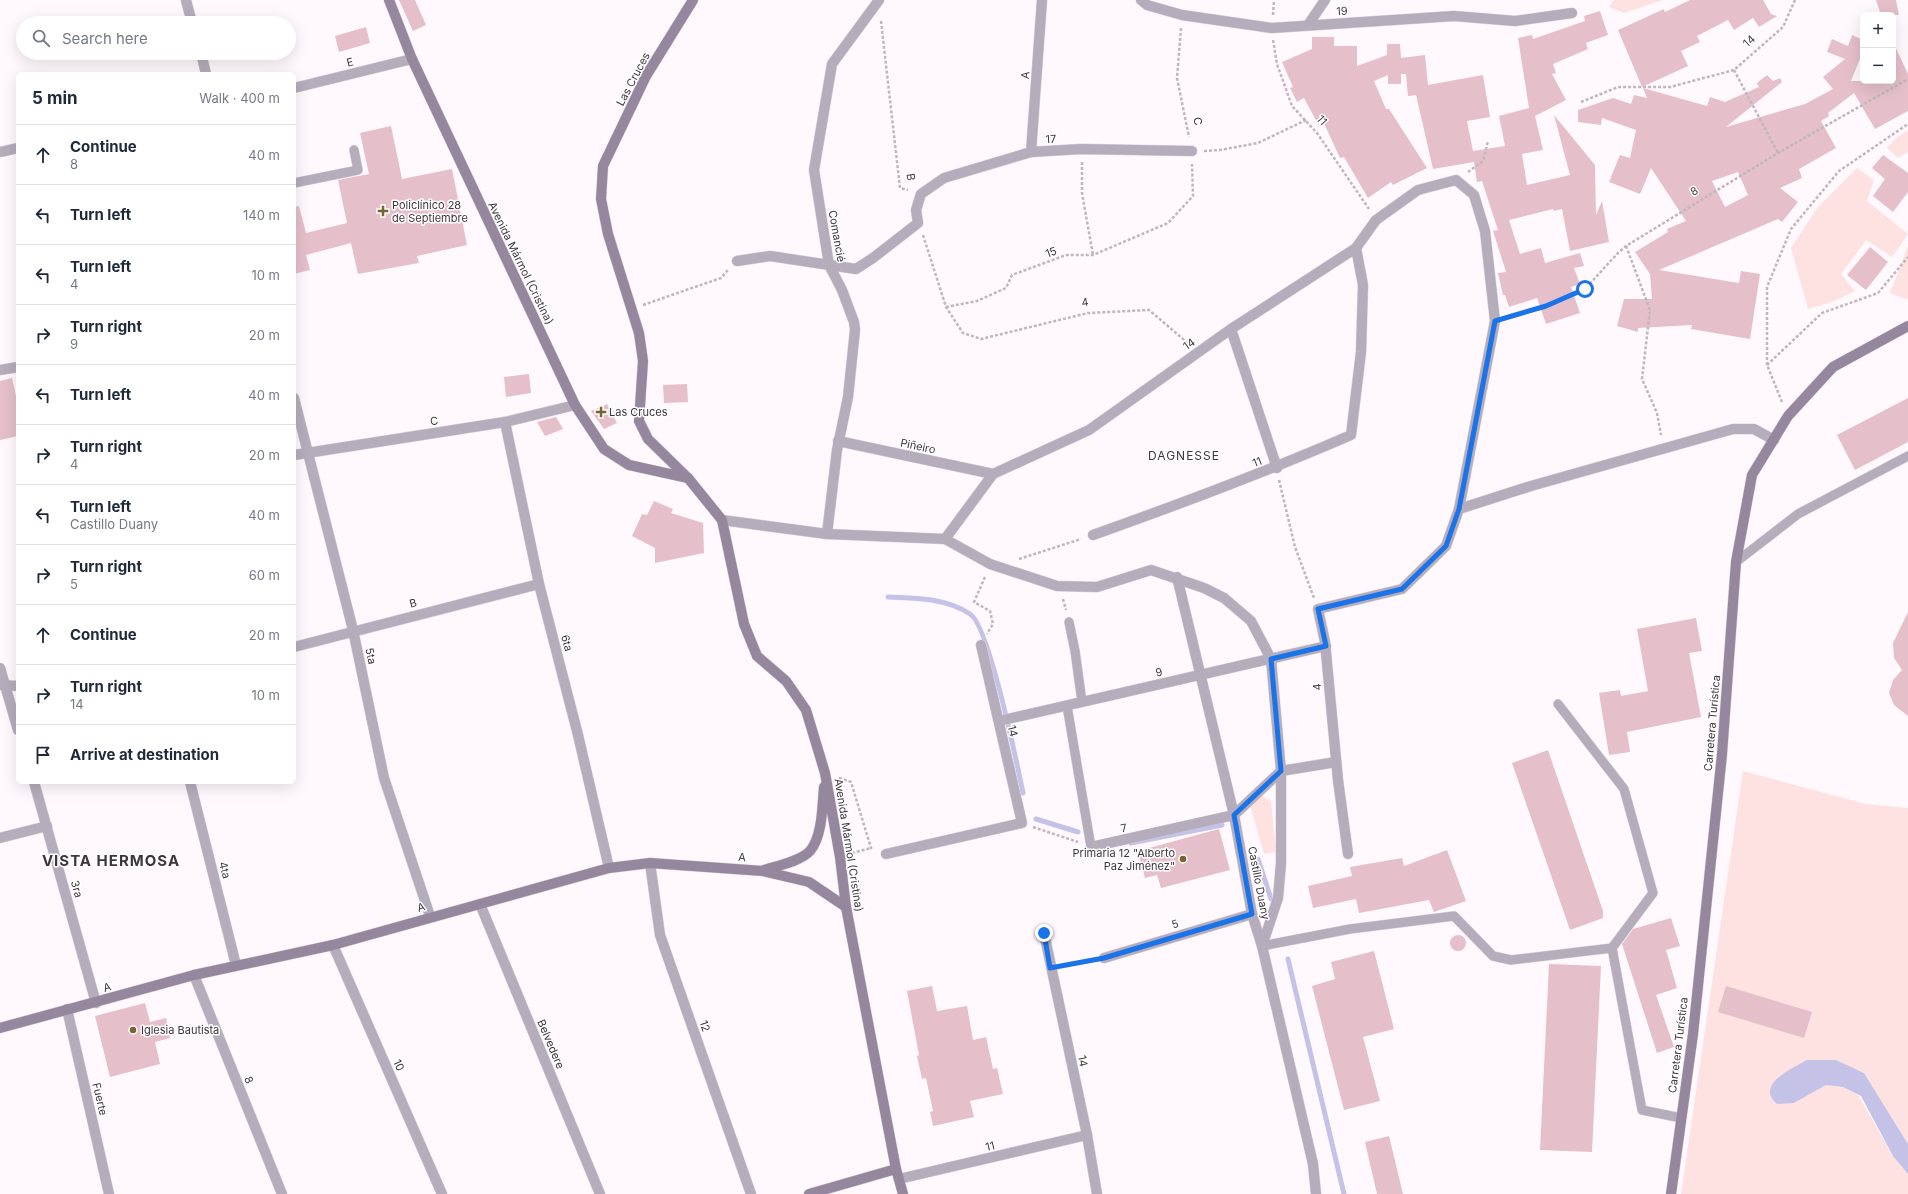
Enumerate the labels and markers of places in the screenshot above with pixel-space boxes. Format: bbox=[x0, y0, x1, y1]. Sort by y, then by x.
place label: Policlínico 28 de Septiembre bbox=[392, 198, 468, 225]
marker: Policlínico 28 de Septiembre bbox=[377, 205, 389, 217]
place label: Las Cruces bbox=[609, 405, 668, 419]
marker: Las Cruces bbox=[596, 407, 606, 417]
place label: Primaria 12 "Alberto Paz Jiménez" bbox=[1073, 846, 1175, 873]
marker: Primaria 12 "Alberto Paz Jiménez" bbox=[1178, 854, 1188, 864]
place label: Iglesia Bautista bbox=[141, 1023, 219, 1037]
marker: Iglesia Bautista bbox=[128, 1025, 138, 1035]

